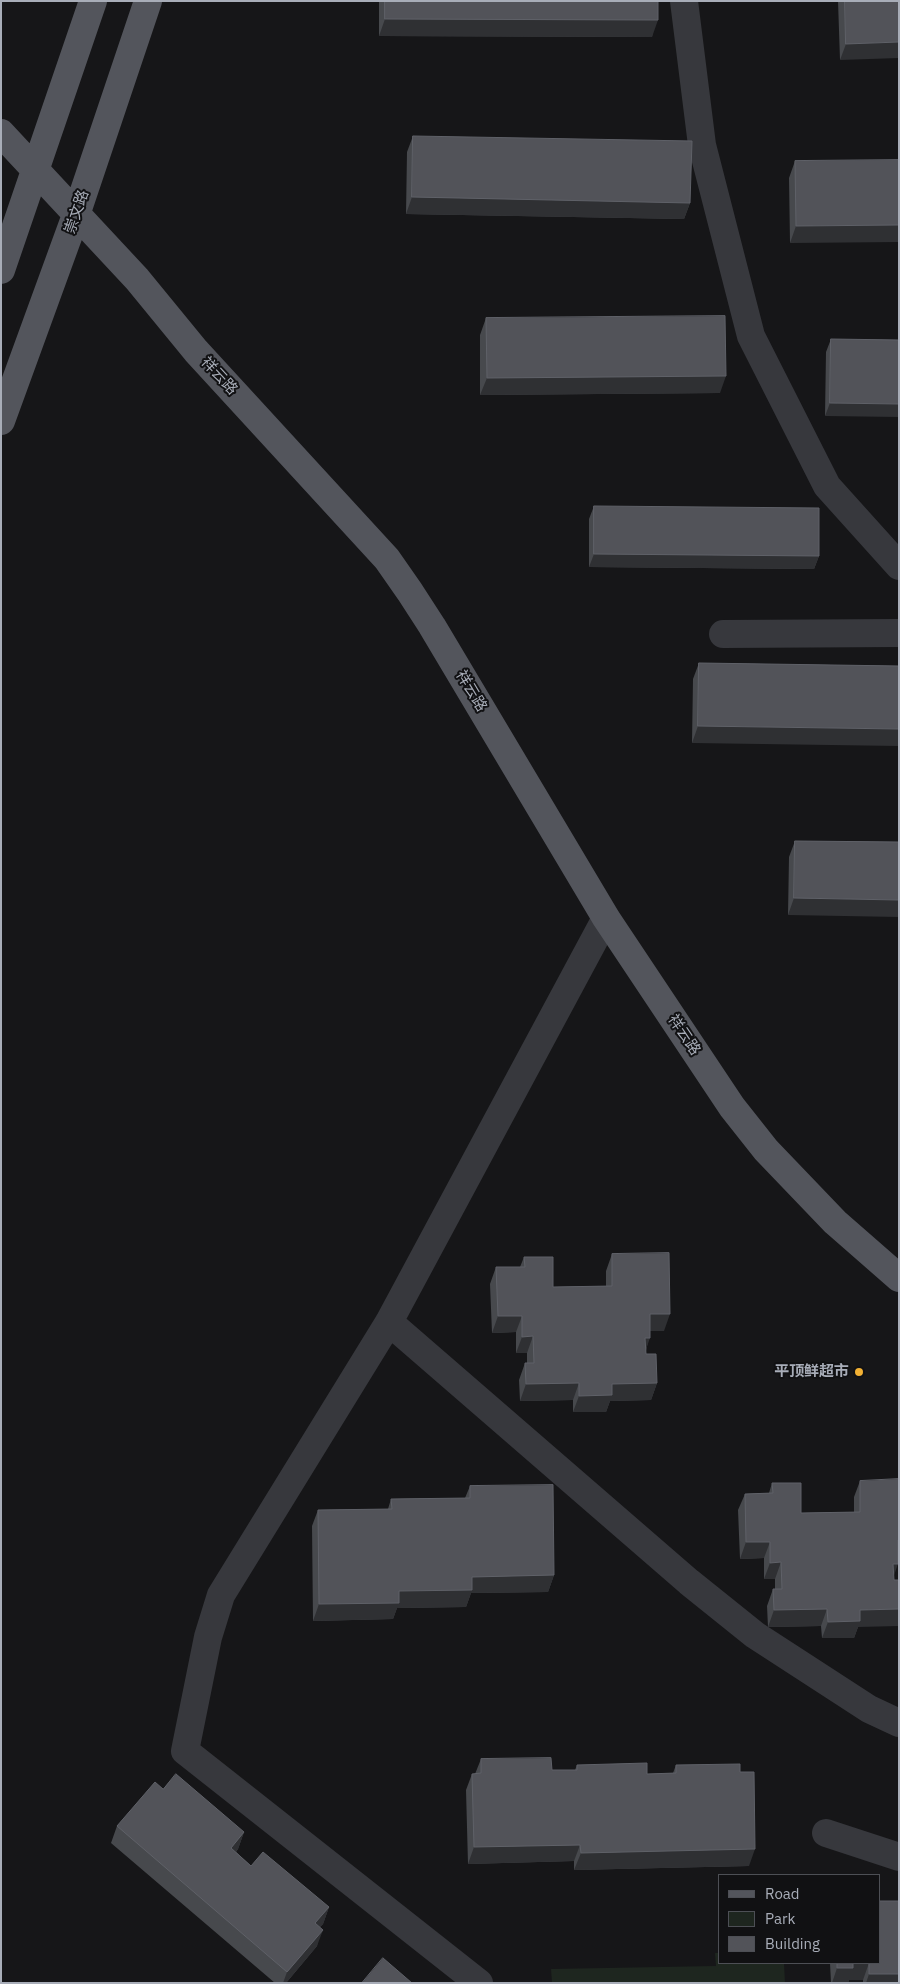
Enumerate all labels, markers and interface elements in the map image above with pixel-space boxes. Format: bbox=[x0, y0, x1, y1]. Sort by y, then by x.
street label: 崇文路 bbox=[61, 188, 93, 236]
street label: 祥云路 bbox=[197, 353, 241, 399]
street label: 祥云路 bbox=[452, 667, 490, 715]
street label: 祥云路 bbox=[664, 1011, 704, 1059]
place label: 平顶鲜超市 bbox=[774, 1363, 849, 1381]
marker: 平顶鲜超市 bbox=[853, 1366, 865, 1378]
legend bbox=[718, 1874, 880, 1964]
text: Road bbox=[765, 1884, 800, 1903]
text: Park bbox=[765, 1909, 795, 1928]
text: Building bbox=[765, 1934, 820, 1953]

